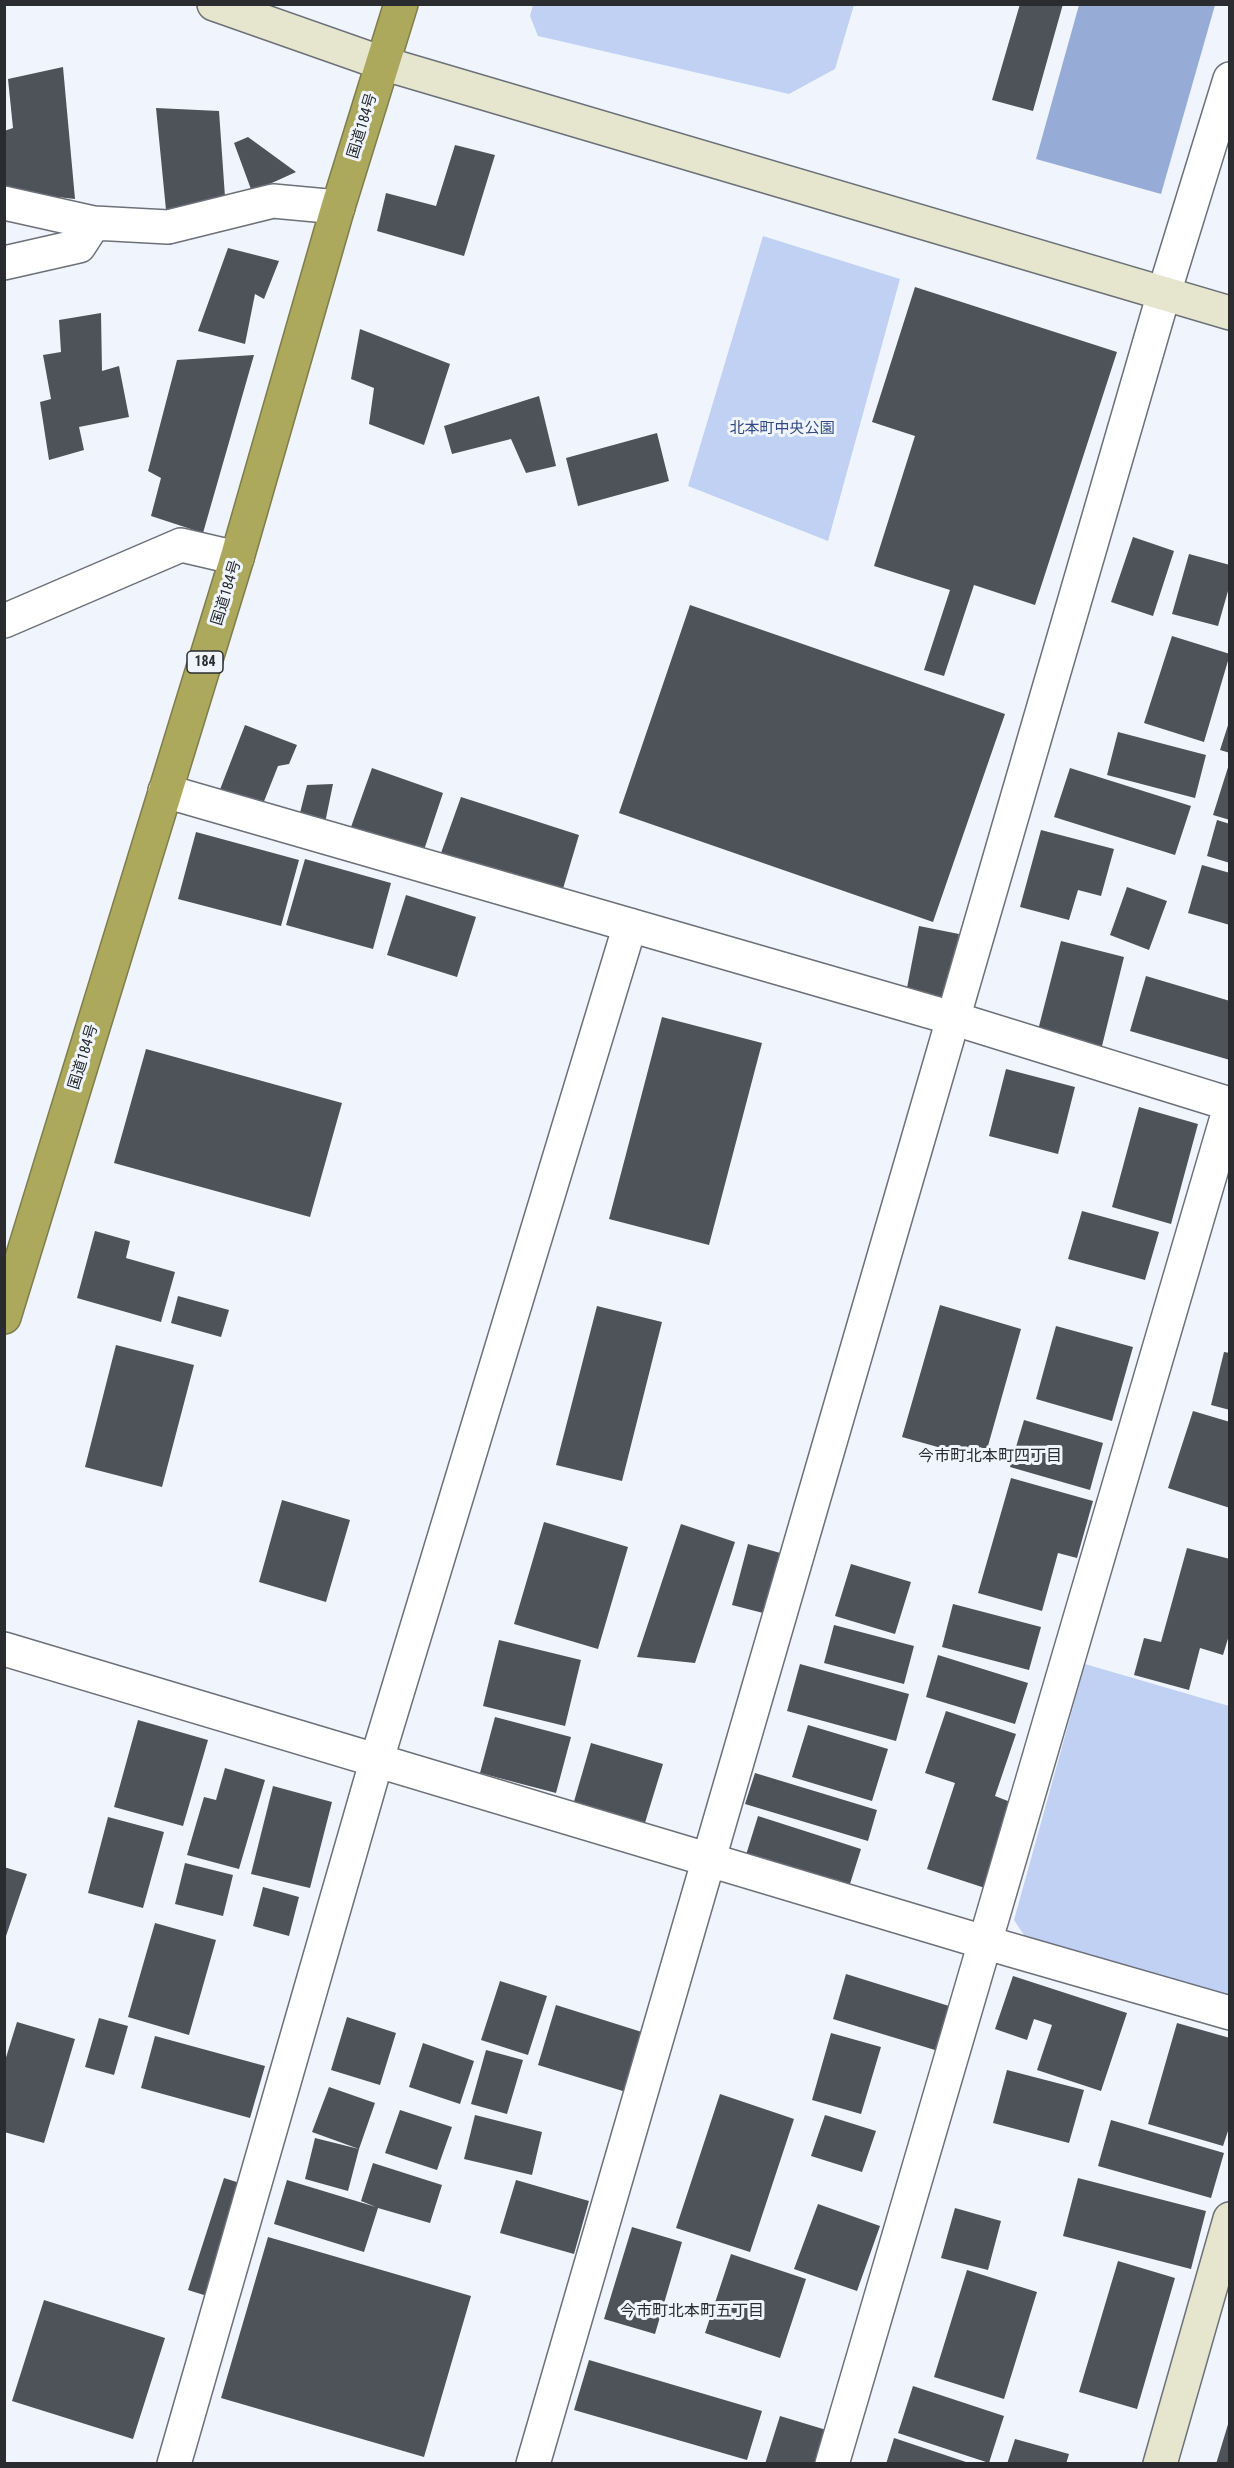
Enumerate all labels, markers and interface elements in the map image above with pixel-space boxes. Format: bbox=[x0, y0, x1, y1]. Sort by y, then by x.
street label: 国道184号 bbox=[345, 91, 381, 161]
park label: 北本町中央公園 bbox=[730, 420, 834, 438]
street label: 国道184号 bbox=[209, 558, 245, 628]
road number: 184 bbox=[187, 651, 223, 673]
street label: 国道184号 bbox=[66, 1022, 102, 1092]
district label: 今市町北本町四丁目 bbox=[918, 1447, 1062, 1467]
district label: 今市町北本町五丁目 bbox=[620, 2302, 764, 2322]

